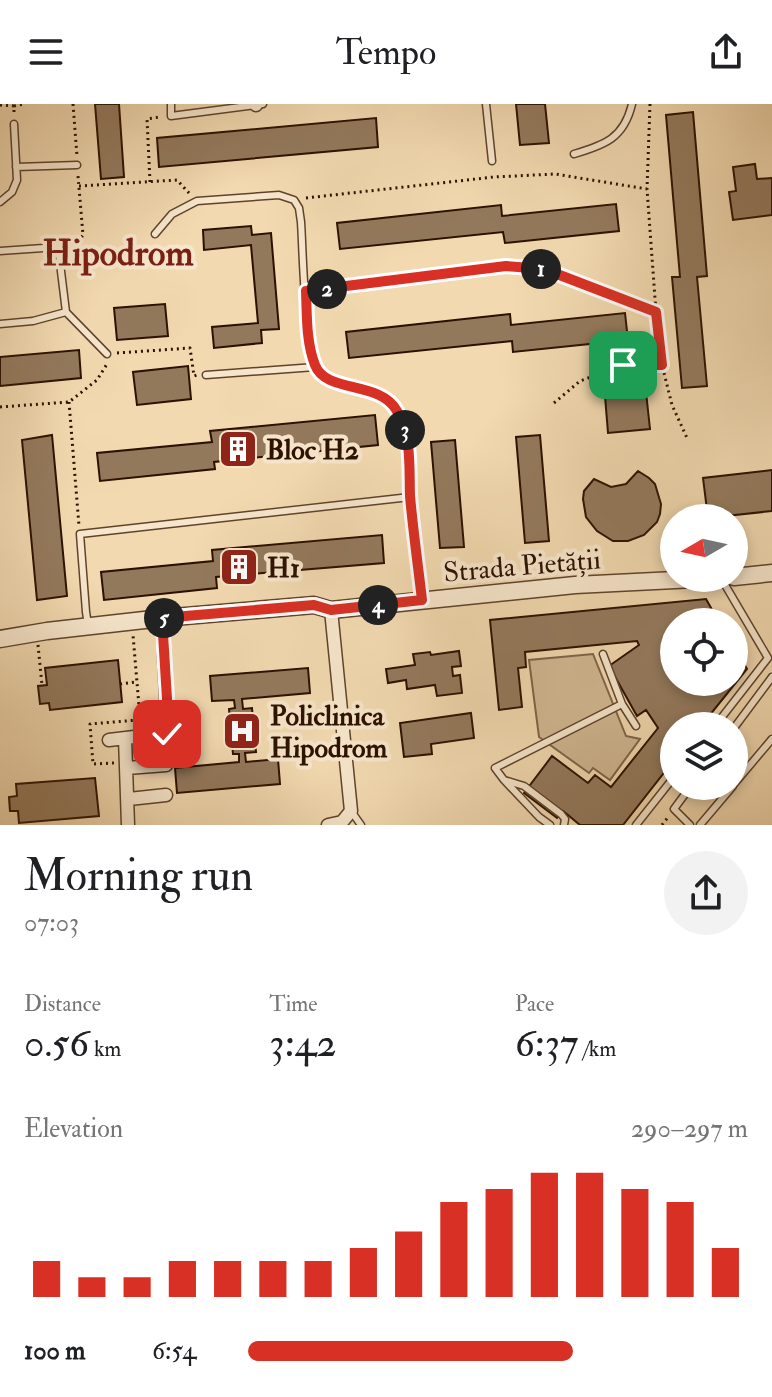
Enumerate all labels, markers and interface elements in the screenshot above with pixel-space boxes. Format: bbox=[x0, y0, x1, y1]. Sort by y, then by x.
icon: menu bbox=[24, 30, 68, 74]
text: Tempo bbox=[336, 30, 436, 75]
icon: share bbox=[704, 30, 748, 74]
district label: Hipodrom bbox=[43, 231, 193, 276]
pin: 1 bbox=[521, 249, 561, 289]
text: 1 bbox=[537, 255, 545, 283]
pin: 2 bbox=[307, 269, 347, 309]
text: 2 bbox=[321, 275, 333, 303]
pin bbox=[589, 331, 657, 399]
icon: arrive bbox=[601, 343, 645, 387]
pin: 3 bbox=[385, 410, 425, 450]
text: 3 bbox=[401, 416, 409, 444]
building icon: Bloc H2 bbox=[217, 428, 259, 470]
place label: Bloc H2 bbox=[266, 433, 359, 468]
north arrow bbox=[660, 504, 748, 592]
map controls bbox=[660, 504, 748, 800]
street label: Strada Pietății bbox=[442, 542, 602, 591]
building icon: H1 bbox=[218, 546, 260, 588]
place label: H1 bbox=[267, 551, 300, 586]
pin: 4 bbox=[358, 585, 398, 625]
text: 4 bbox=[372, 591, 384, 619]
pin: 5 bbox=[144, 598, 184, 638]
text: 5 bbox=[159, 604, 169, 632]
button: locate bbox=[660, 608, 748, 696]
place label: Policlinica Hipodrom bbox=[270, 699, 388, 766]
pin bbox=[133, 700, 201, 768]
hospital icon: Policlinica Hipodrom bbox=[221, 710, 263, 752]
icon: check bbox=[145, 712, 189, 756]
button: layers bbox=[660, 712, 748, 800]
text: Morning run bbox=[24, 849, 253, 904]
button: share bbox=[664, 851, 748, 935]
text: 07:03 bbox=[24, 907, 79, 939]
text: Distance bbox=[24, 990, 101, 1018]
text: Time bbox=[269, 990, 317, 1018]
text: Pace bbox=[515, 990, 554, 1018]
text: 0.56 bbox=[24, 1018, 89, 1069]
text: 3:42 bbox=[269, 1018, 336, 1069]
text: 6:37 bbox=[515, 1018, 578, 1069]
text: km bbox=[89, 1035, 121, 1063]
text: /km bbox=[578, 1035, 616, 1063]
text: Elevation bbox=[24, 1113, 123, 1145]
text: 290–297 m bbox=[631, 1113, 748, 1145]
text: 100 m bbox=[24, 1335, 85, 1367]
text: 6:54 bbox=[152, 1335, 196, 1367]

